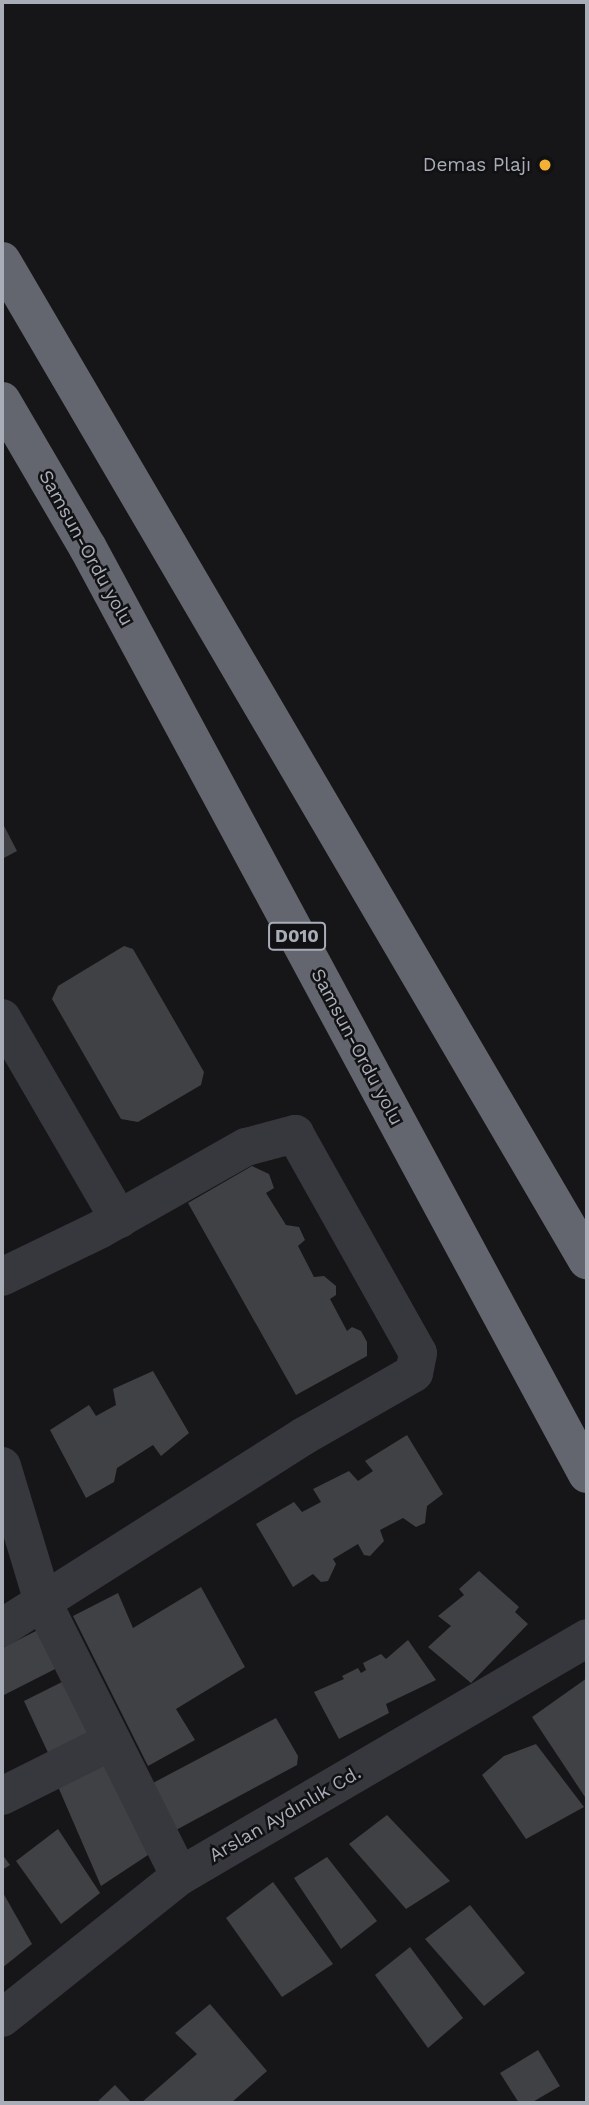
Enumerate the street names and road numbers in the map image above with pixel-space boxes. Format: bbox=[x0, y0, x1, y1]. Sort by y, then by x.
street label: Samsun-Ordu yolu bbox=[34, 466, 138, 630]
road number: D010 bbox=[267, 922, 327, 951]
street label: Samsun-Ordu yolu bbox=[306, 965, 408, 1129]
street label: Arslan Aydınlık Cd. bbox=[204, 1761, 366, 1867]

